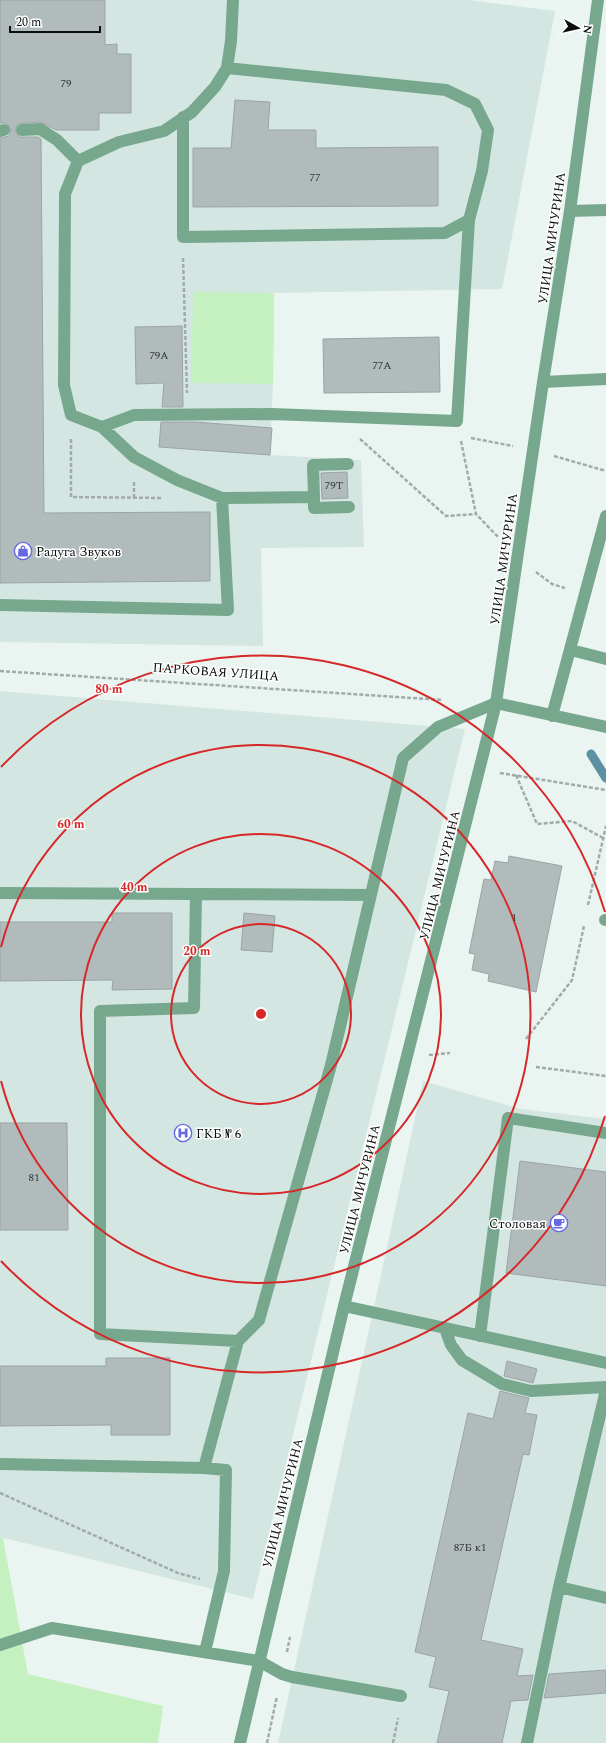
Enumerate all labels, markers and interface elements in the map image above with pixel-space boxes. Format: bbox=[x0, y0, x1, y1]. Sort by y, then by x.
scale bar bbox=[10, 8, 100, 34]
north arrow bbox=[558, 8, 598, 48]
text: 20 m bbox=[16, 13, 41, 32]
text: N bbox=[578, 24, 596, 35]
house number: 79 bbox=[61, 75, 72, 92]
house number: 77 bbox=[310, 169, 321, 186]
street label: УЛИЦА МИЧУРИНА bbox=[533, 171, 571, 305]
house number: 79А bbox=[149, 347, 169, 364]
house number: 77А bbox=[372, 357, 392, 374]
house number: 79Т bbox=[325, 477, 343, 494]
street label: УЛИЦА МИЧУРИНА bbox=[485, 492, 523, 626]
shop icon: Радуга Звуков bbox=[13, 541, 33, 561]
place label: Радуга Звуков bbox=[36, 542, 121, 562]
street label: ПАРКОВАЯ УЛИЦА bbox=[152, 658, 280, 686]
text: 80 m bbox=[95, 680, 123, 699]
street label: УЛИЦА МИЧУРИНА bbox=[414, 808, 466, 942]
text: 60 m bbox=[57, 815, 85, 834]
text: 40 m bbox=[120, 878, 148, 897]
house number: 1 bbox=[511, 909, 517, 926]
text: 20 m bbox=[183, 942, 211, 961]
centre of rings bbox=[254, 1007, 268, 1021]
street label: УЛИЦА МИЧУРИНА bbox=[334, 1122, 386, 1256]
hospital icon: ГКБ № 6 bbox=[173, 1123, 193, 1143]
place label: ГКБ № 6 bbox=[196, 1124, 242, 1144]
house number: 81 bbox=[29, 1169, 40, 1186]
cafe icon: Столовая bbox=[549, 1213, 569, 1233]
place label: Столовая bbox=[489, 1214, 546, 1234]
street label: УЛИЦА МИЧУРИНА bbox=[257, 1436, 309, 1570]
house number: 87Б к1 bbox=[454, 1539, 486, 1556]

